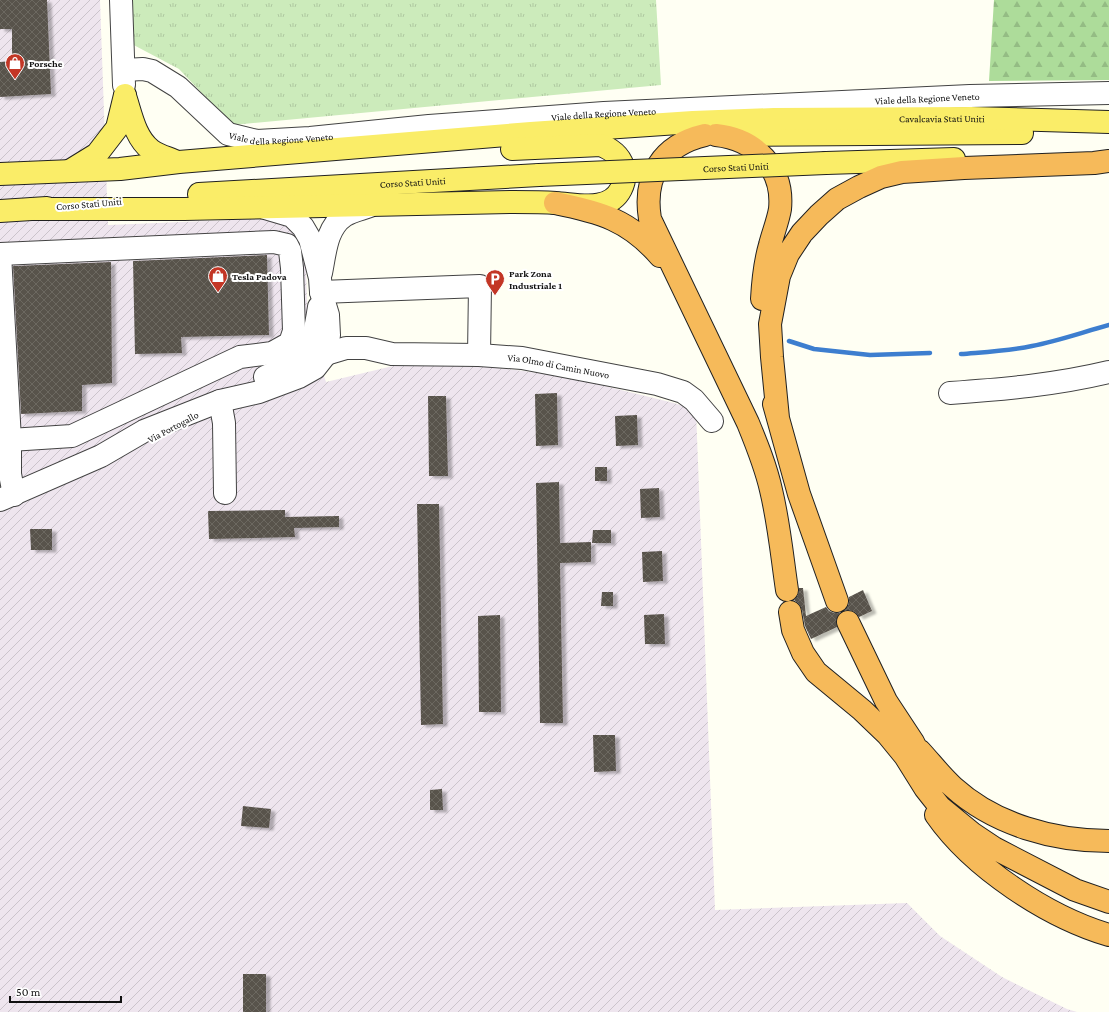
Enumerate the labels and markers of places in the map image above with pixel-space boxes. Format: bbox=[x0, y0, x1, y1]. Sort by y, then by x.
shop icon: Porsche bbox=[4, 52, 26, 80]
place label: Porsche bbox=[29, 58, 63, 69]
shop icon: Tesla Padova bbox=[207, 265, 229, 293]
parking icon: Park Zona Industriale 1 bbox=[484, 268, 506, 296]
place label: Park Zona Industriale 1 bbox=[509, 268, 562, 291]
place label: Tesla Padova bbox=[232, 271, 287, 282]

